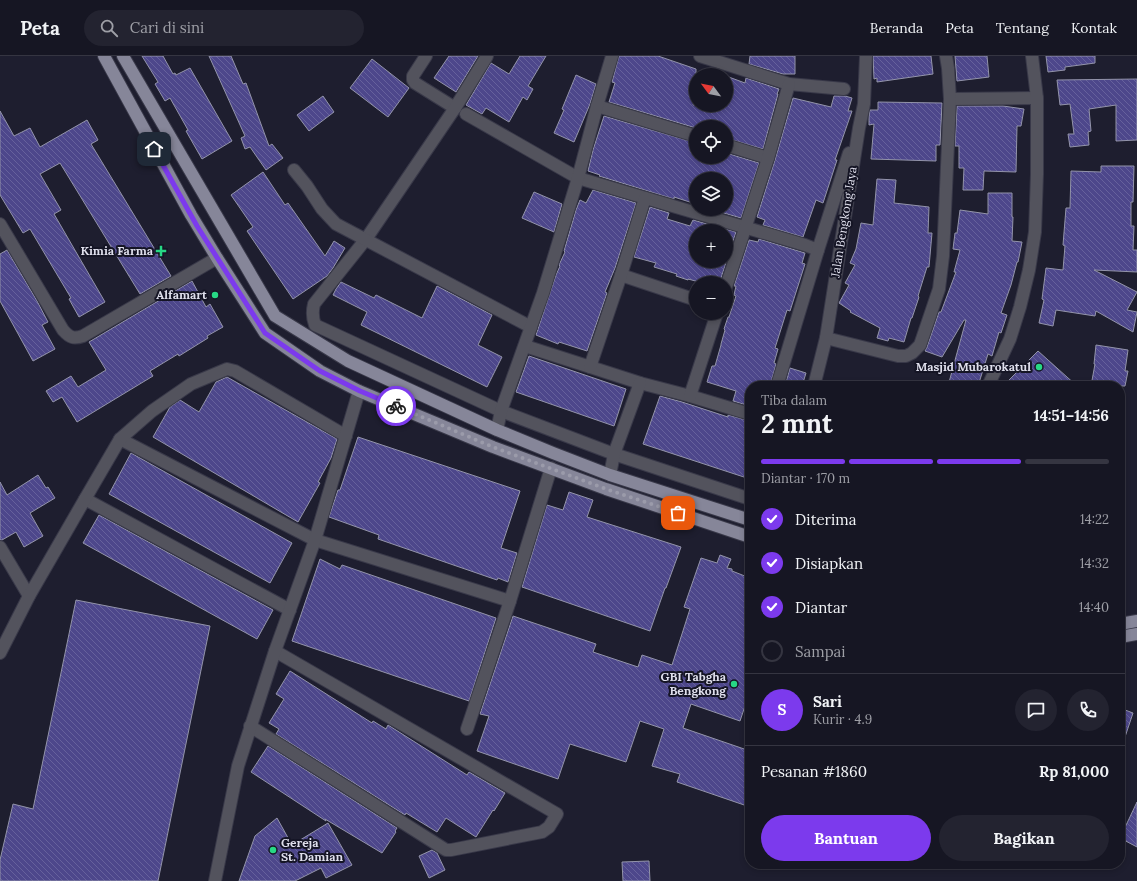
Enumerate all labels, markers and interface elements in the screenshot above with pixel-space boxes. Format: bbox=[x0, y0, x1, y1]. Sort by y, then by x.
search box bbox=[84, 10, 364, 46]
text: Peta bbox=[20, 16, 60, 40]
icon: search bbox=[98, 17, 120, 39]
text: Cari di sini bbox=[130, 18, 204, 37]
text: Beranda bbox=[870, 19, 923, 37]
text: Peta bbox=[945, 19, 974, 37]
text: Tentang bbox=[996, 19, 1049, 37]
text: Kontak bbox=[1071, 19, 1117, 37]
north arrow bbox=[689, 68, 733, 112]
map controls bbox=[689, 68, 733, 320]
button: locate bbox=[689, 120, 733, 164]
pin bbox=[137, 132, 171, 166]
icon: home bbox=[143, 138, 165, 160]
street label: Jalan Bengkong Jaya bbox=[827, 165, 860, 279]
button: layers bbox=[689, 172, 733, 216]
button: + bbox=[689, 224, 733, 268]
place label: Kimia Farma bbox=[80, 243, 154, 258]
marker: Kimia Farma bbox=[156, 246, 166, 256]
button: − bbox=[689, 276, 733, 320]
place label: Alfamart bbox=[156, 287, 208, 302]
marker: Alfamart bbox=[210, 290, 220, 300]
place label: Masjid Mubarokatul bbox=[916, 359, 1031, 374]
marker: Masjid Mubarokatul bbox=[1034, 362, 1044, 372]
courier bbox=[376, 386, 416, 426]
text: Tiba dalam bbox=[761, 392, 827, 409]
icon: bike bbox=[385, 395, 407, 417]
text: 14:51–14:56 bbox=[1034, 406, 1109, 425]
text: 2 mnt bbox=[761, 407, 833, 440]
text: Diantar · 170 m bbox=[761, 470, 850, 487]
pin bbox=[661, 496, 695, 530]
icon: bag bbox=[667, 502, 689, 524]
icon: check bbox=[761, 508, 783, 530]
text: Diterima bbox=[795, 510, 856, 529]
text: 14:22 bbox=[1080, 511, 1109, 528]
icon: check bbox=[761, 552, 783, 574]
text: Disiapkan bbox=[795, 554, 863, 573]
text: 14:32 bbox=[1080, 555, 1109, 572]
icon: check bbox=[761, 596, 783, 618]
text: Diantar bbox=[795, 598, 847, 617]
text: 14:40 bbox=[1079, 599, 1109, 616]
text: Sampai bbox=[795, 642, 846, 661]
place label: GBI Tabgha Bengkong bbox=[660, 669, 727, 698]
marker: GBI Tabgha Bengkong bbox=[729, 679, 739, 689]
button: chat bbox=[1015, 689, 1057, 731]
button: phone bbox=[1067, 689, 1109, 731]
text: Sari bbox=[813, 692, 842, 711]
text: S bbox=[778, 700, 786, 719]
text: Kurir · 4.9 bbox=[813, 711, 872, 728]
text: Pesanan #1860 bbox=[761, 762, 867, 781]
text: Rp 81,000 bbox=[1039, 762, 1109, 781]
button: Bantuan bbox=[761, 815, 931, 861]
button: Bagikan bbox=[939, 815, 1109, 861]
place label: Gereja St. Damian bbox=[281, 835, 344, 864]
marker: Gereja St. Damian bbox=[268, 845, 278, 855]

